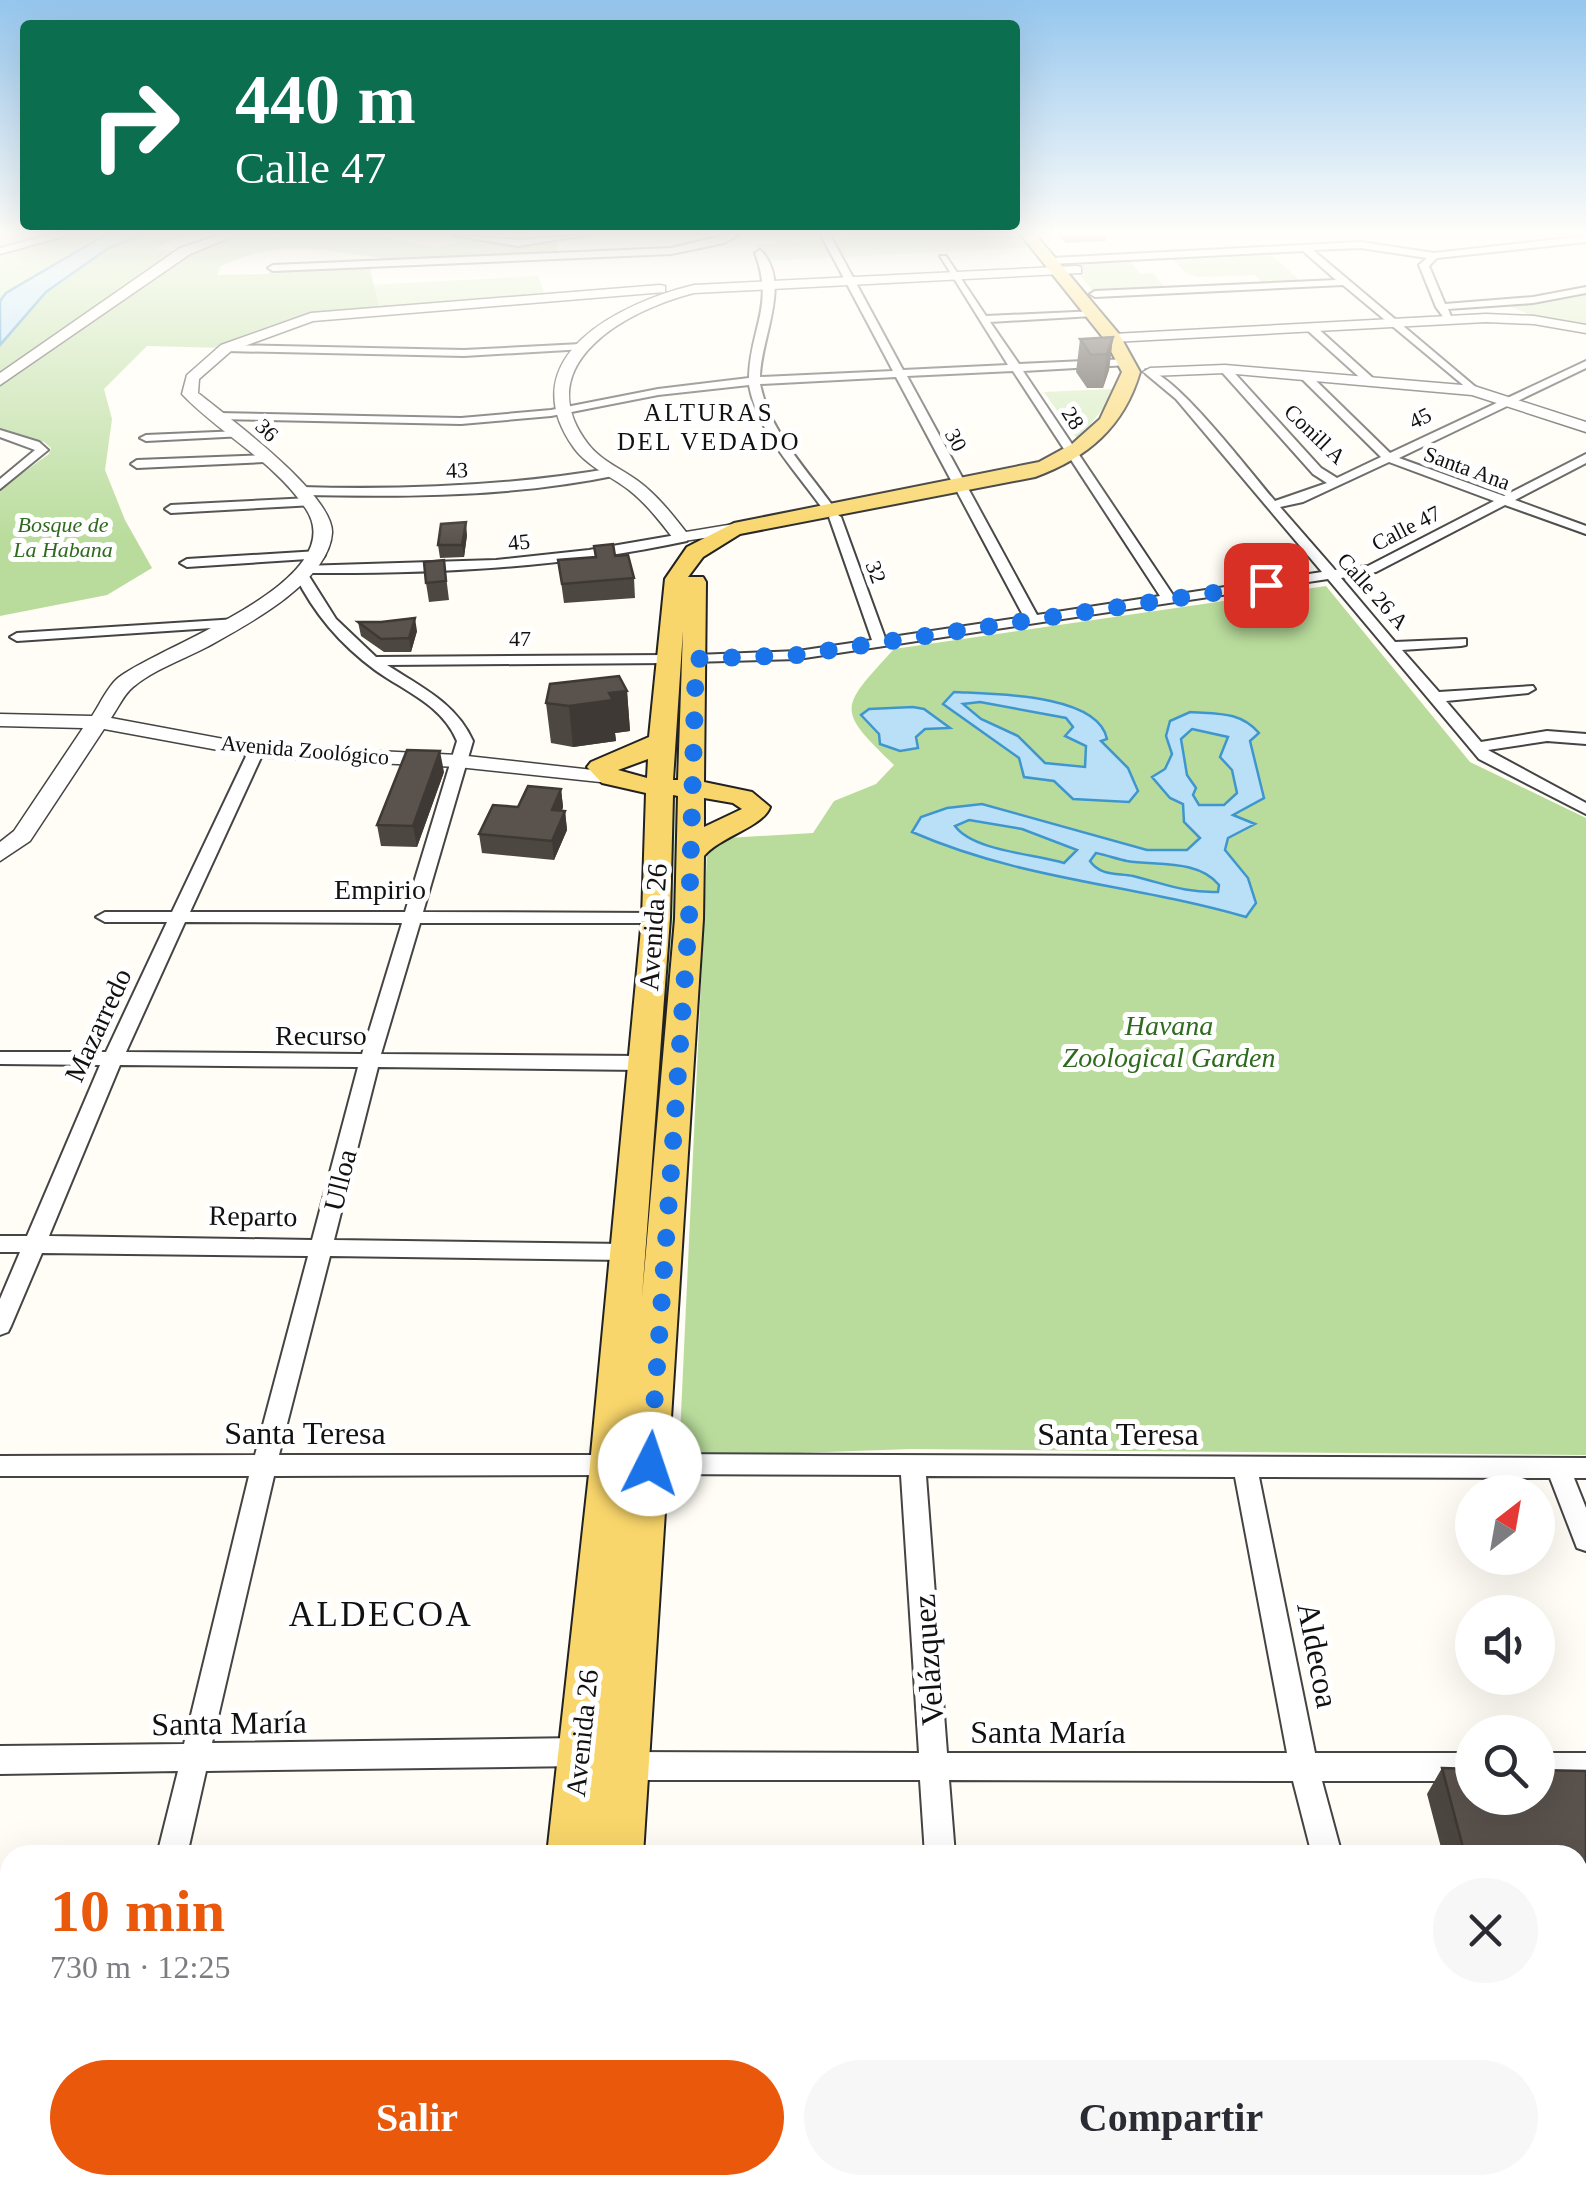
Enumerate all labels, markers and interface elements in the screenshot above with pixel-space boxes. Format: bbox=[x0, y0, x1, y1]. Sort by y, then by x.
icon: right bbox=[70, 60, 200, 190]
text: 440 m bbox=[235, 61, 416, 138]
text: Calle 47 bbox=[235, 143, 386, 193]
district label: ALTURAS DEL VEDADO bbox=[617, 399, 801, 455]
street label: Conill A bbox=[1279, 399, 1351, 469]
street label: 28 bbox=[1057, 402, 1089, 434]
street label: 45 bbox=[1405, 402, 1435, 434]
street label: 36 bbox=[250, 413, 284, 447]
street label: 30 bbox=[940, 424, 972, 456]
street label: Santa Ana bbox=[1421, 441, 1514, 495]
street label: 43 bbox=[446, 457, 468, 483]
street label: Calle 47 bbox=[1367, 500, 1445, 556]
park label: Bosque de La Habana bbox=[12, 512, 113, 562]
street label: 45 bbox=[507, 528, 531, 556]
pin bbox=[1224, 543, 1309, 628]
street label: Calle 26 A bbox=[1332, 548, 1414, 634]
street label: 32 bbox=[860, 557, 892, 587]
icon: arrive bbox=[1239, 558, 1294, 613]
street label: 47 bbox=[509, 626, 531, 651]
street label: Avenida Zoológico bbox=[220, 730, 390, 770]
street label: Avenida 26 bbox=[633, 862, 673, 992]
street label: Empirio bbox=[334, 874, 426, 905]
street label: Mazarredo bbox=[58, 963, 138, 1087]
park label: Havana Zoological Garden bbox=[1063, 1010, 1275, 1073]
street label: Recurso bbox=[275, 1020, 367, 1051]
street label: Ulloa bbox=[317, 1146, 363, 1214]
street label: Reparto bbox=[208, 1200, 298, 1232]
position arrow bbox=[598, 1412, 702, 1516]
street label: Santa Teresa bbox=[224, 1415, 386, 1451]
street label: Santa Teresa bbox=[1037, 1416, 1199, 1452]
north arrow bbox=[1455, 1475, 1555, 1575]
map controls bbox=[1455, 1475, 1555, 1815]
street label: Velázquez bbox=[905, 1593, 951, 1727]
district label: ALDECOA bbox=[289, 1595, 473, 1634]
button: sound bbox=[1455, 1595, 1555, 1695]
street label: Aldecoa bbox=[1290, 1599, 1346, 1711]
street label: Avenida 26 bbox=[560, 1668, 604, 1798]
street label: Santa María bbox=[151, 1704, 307, 1742]
street label: Santa María bbox=[970, 1714, 1126, 1750]
button: search bbox=[1455, 1715, 1555, 1815]
text: 10 min bbox=[50, 1878, 225, 1944]
button: close bbox=[1433, 1878, 1538, 1983]
text: 730 m · 12:25 bbox=[50, 1949, 230, 1985]
button: Salir bbox=[50, 2060, 784, 2175]
button: Compartir bbox=[804, 2060, 1538, 2175]

